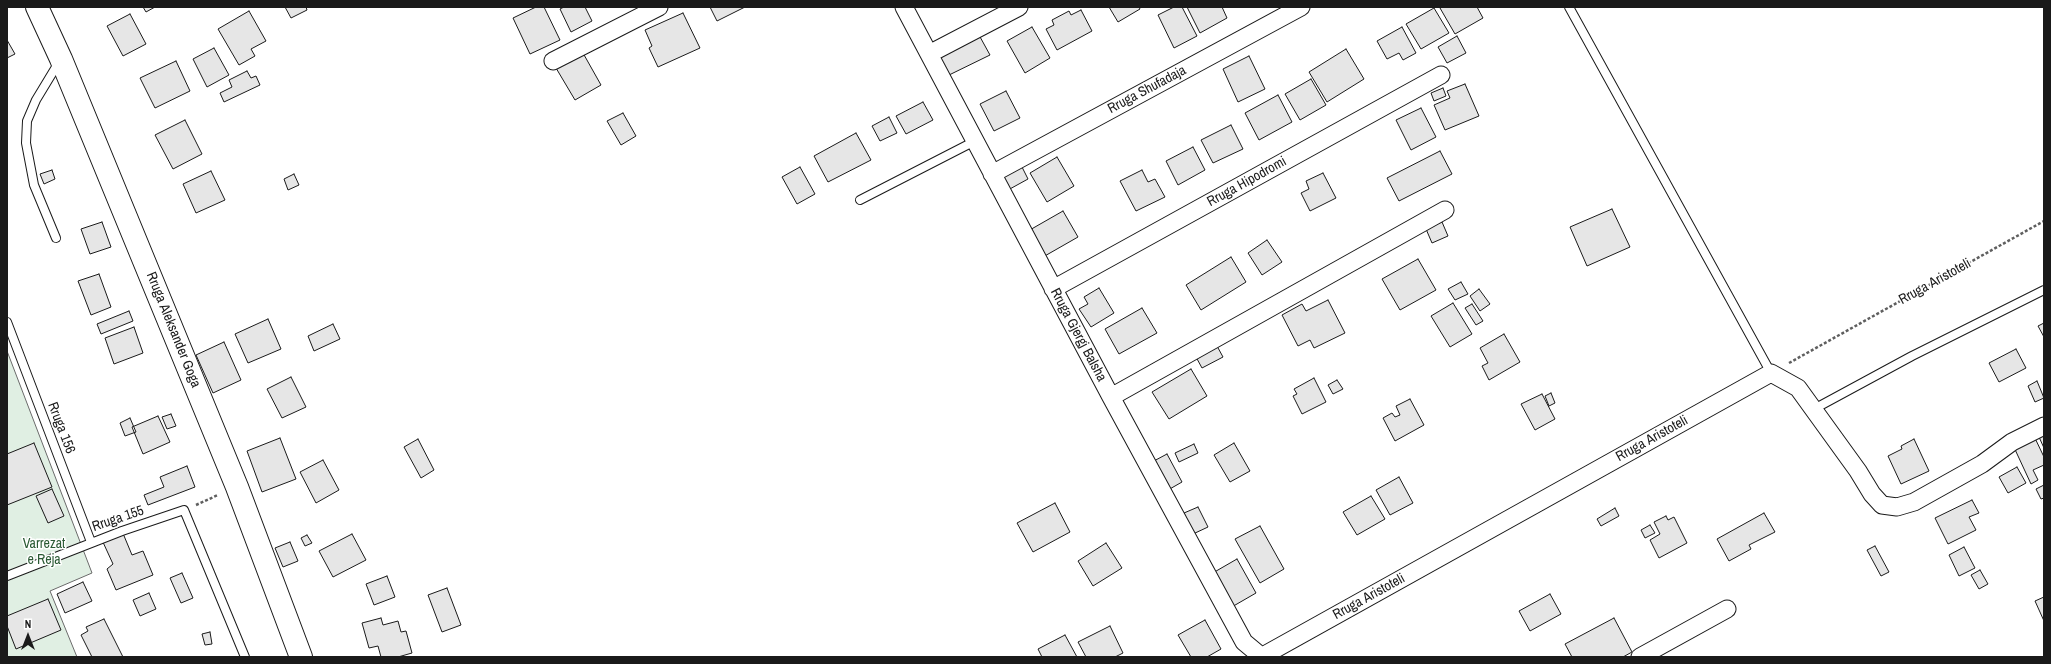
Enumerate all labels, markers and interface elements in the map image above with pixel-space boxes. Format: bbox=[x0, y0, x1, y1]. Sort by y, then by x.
street label: Rruga Shufadaja bbox=[1105, 62, 1189, 118]
street label: Rruga Hipodromi bbox=[1204, 153, 1290, 211]
street label: Rruga Aristoteli bbox=[1896, 255, 1974, 309]
street label: Rruga Aleksander Goga bbox=[142, 270, 204, 390]
street label: Rruga Gjergj Balsha bbox=[1046, 285, 1110, 385]
street label: Rruga 156 bbox=[44, 400, 78, 456]
street label: Rruga Aristoteli bbox=[1613, 412, 1691, 466]
street label: Rruga 155 bbox=[90, 502, 146, 536]
park label: Varrezat e Reja bbox=[23, 536, 65, 568]
street label: Rruga Aristoteli bbox=[1330, 570, 1408, 624]
north arrow bbox=[8, 616, 48, 656]
text: N bbox=[25, 617, 31, 631]

